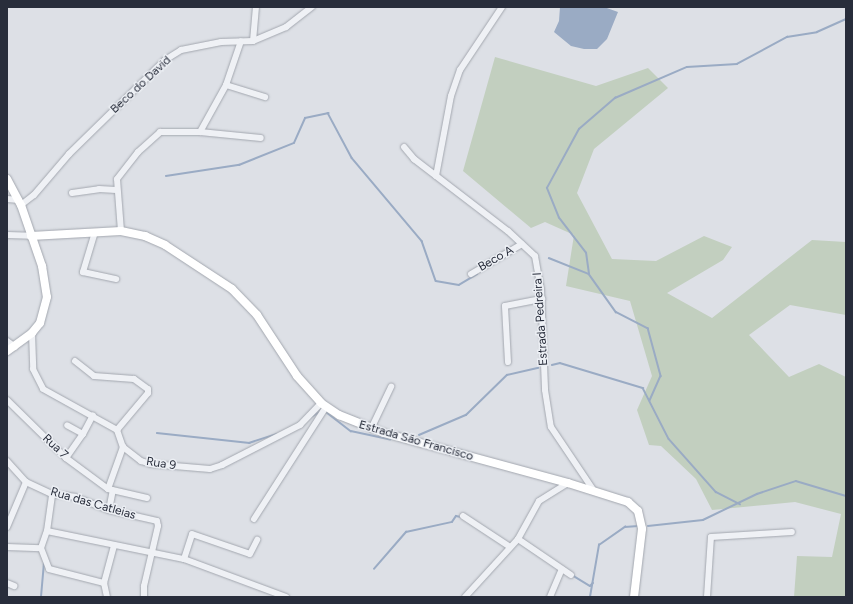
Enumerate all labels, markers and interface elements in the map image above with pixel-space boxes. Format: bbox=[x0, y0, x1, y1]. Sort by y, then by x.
street label: Beco do David bbox=[108, 53, 174, 117]
street label: Beco A bbox=[476, 243, 516, 275]
street label: Estrada Pedreira I bbox=[531, 272, 551, 366]
street label: Estrada São Francisco bbox=[357, 418, 475, 464]
street label: Rua 7 bbox=[39, 432, 71, 462]
street label: Rua 9 bbox=[145, 455, 177, 473]
street label: Rua das Catleias bbox=[49, 485, 137, 523]

